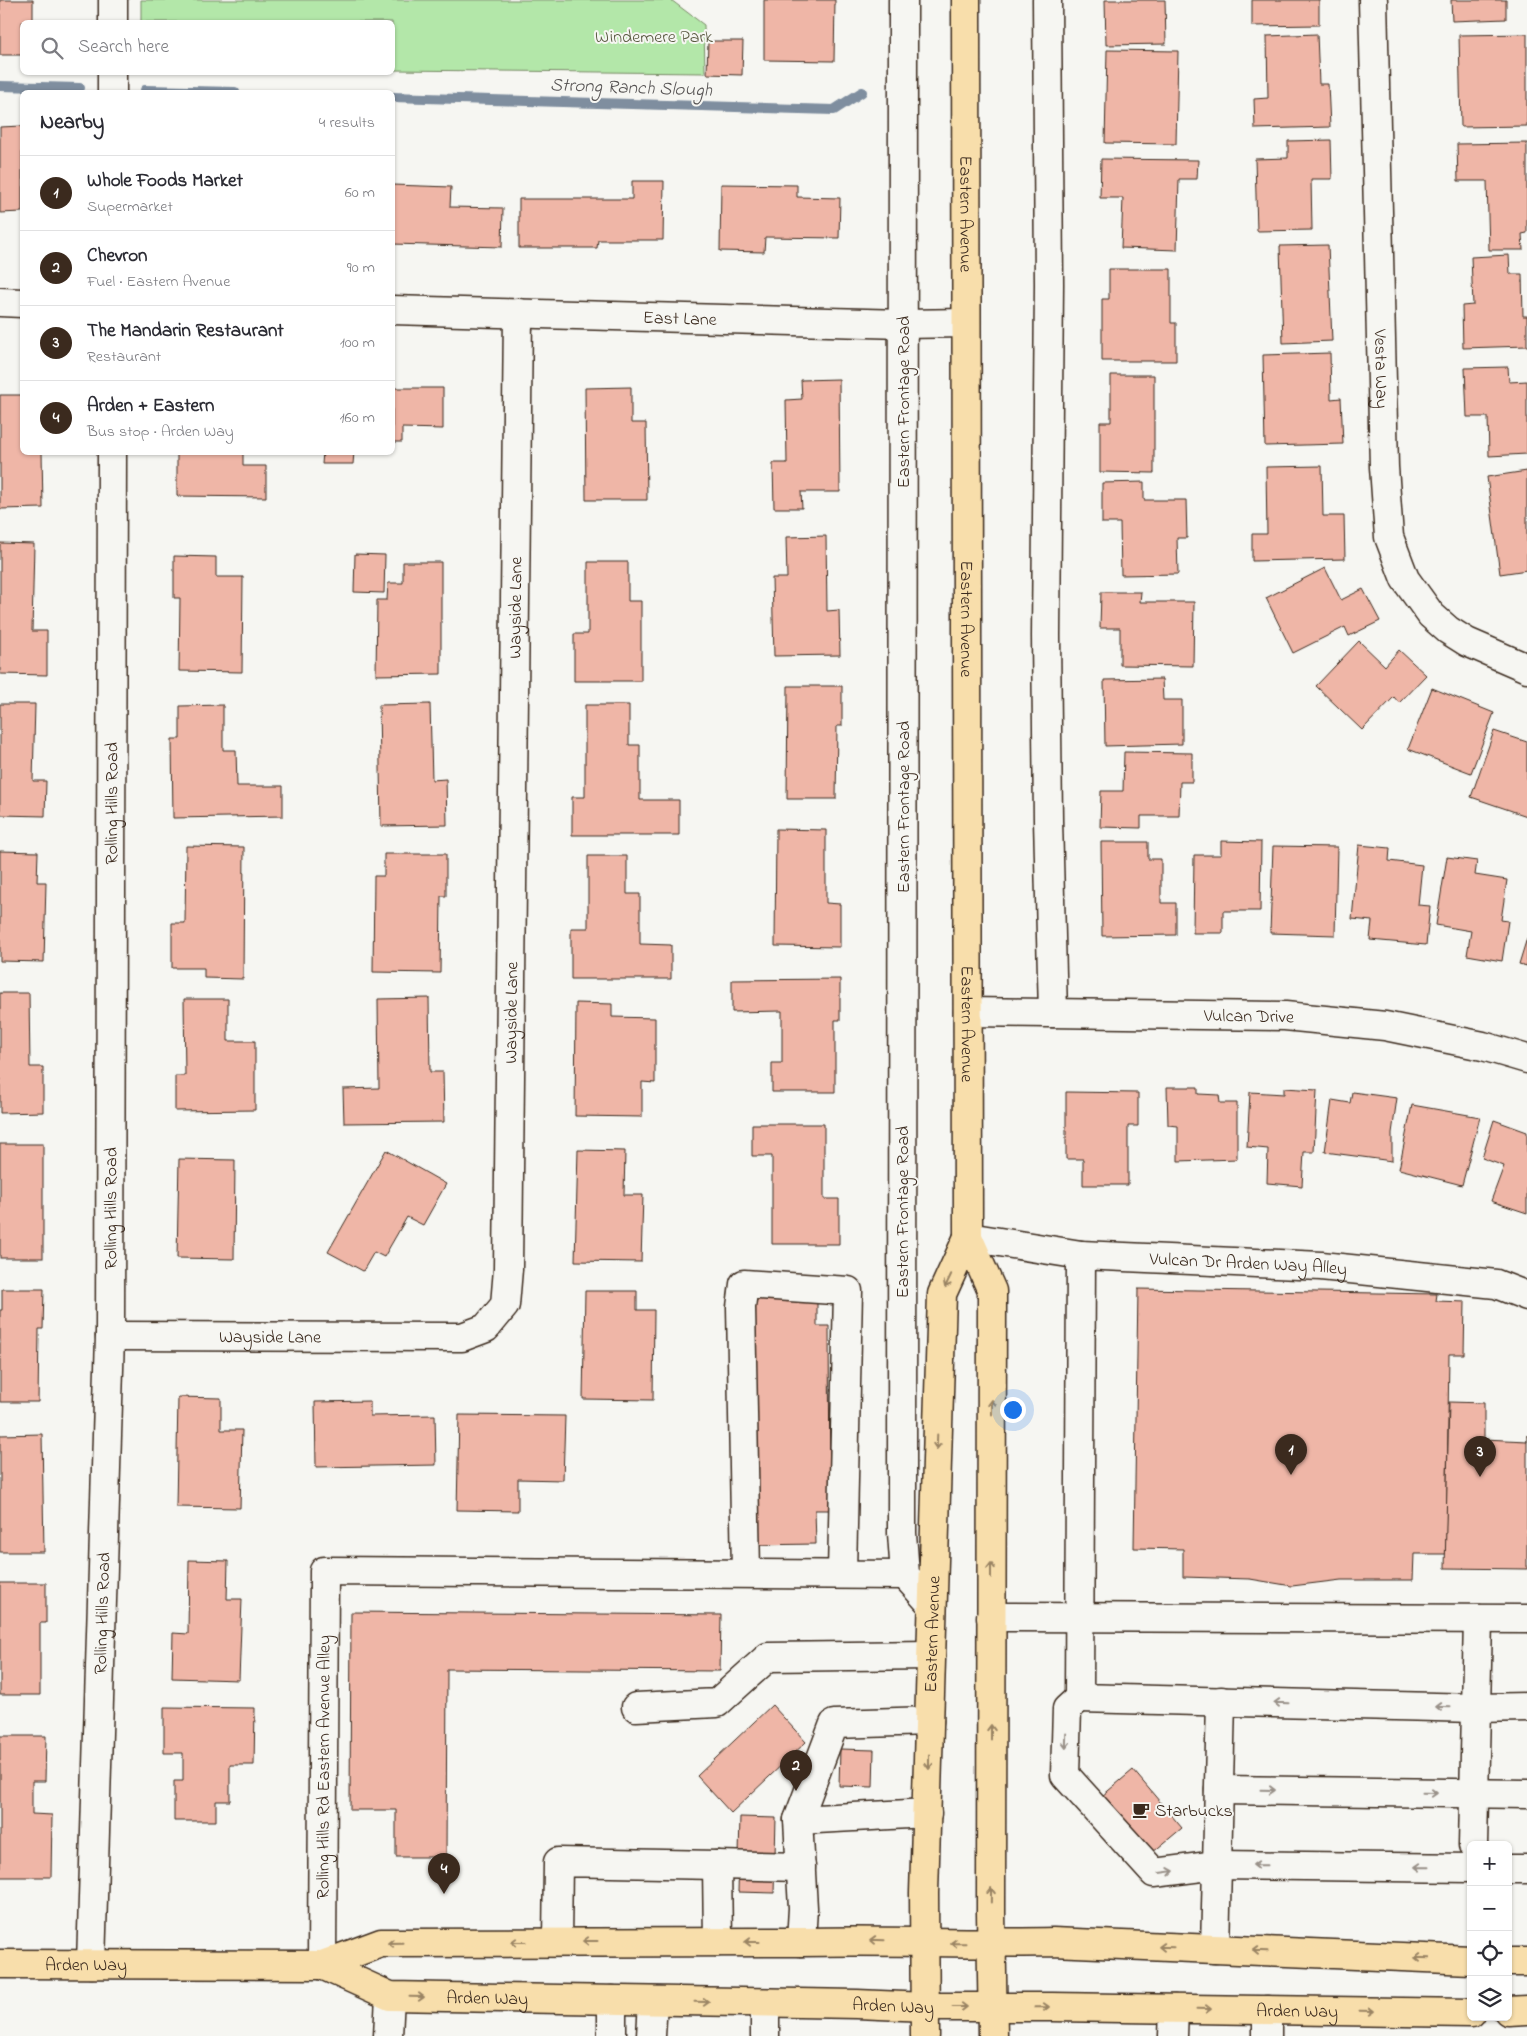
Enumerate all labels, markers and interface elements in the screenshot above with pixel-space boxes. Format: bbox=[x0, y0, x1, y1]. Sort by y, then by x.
search box bbox=[20, 20, 395, 75]
park label: Windemere Park bbox=[595, 25, 713, 51]
icon: search bbox=[38, 34, 66, 62]
text: Search here bbox=[78, 34, 169, 61]
water label: Strong Ranch Slough bbox=[549, 72, 713, 106]
text: Nearby bbox=[40, 108, 104, 138]
text: 4 results bbox=[319, 111, 375, 135]
street label: Eastern Avenue bbox=[951, 156, 977, 273]
text: Whole Foods Market bbox=[87, 168, 243, 195]
text: 1 bbox=[53, 181, 59, 205]
text: 60 m bbox=[345, 181, 375, 205]
text: Supermarket bbox=[87, 195, 173, 219]
text: Chevron bbox=[87, 243, 147, 270]
text: 2 bbox=[52, 256, 60, 280]
text: 90 m bbox=[347, 256, 375, 280]
text: Fuel · Eastern Avenue bbox=[87, 270, 230, 294]
street label: East Lane bbox=[643, 306, 718, 334]
street label: Eastern Frontage Road bbox=[892, 316, 919, 488]
text: The Mandarin Restaurant bbox=[87, 318, 284, 345]
street label: Vesta Way bbox=[1366, 328, 1394, 409]
text: 3 bbox=[53, 331, 59, 355]
text: 100 m bbox=[340, 331, 375, 355]
text: Restaurant bbox=[87, 345, 161, 369]
text: Arden + Eastern bbox=[87, 393, 214, 420]
text: 4 bbox=[53, 406, 59, 430]
text: 160 m bbox=[340, 406, 375, 430]
text: Bus stop · Arden Way bbox=[87, 420, 234, 444]
street label: Wayside Lane bbox=[503, 555, 530, 659]
street label: Eastern Avenue bbox=[952, 561, 978, 678]
street label: Eastern Frontage Road bbox=[892, 721, 919, 893]
street label: Rolling Hills Road bbox=[100, 742, 127, 864]
street label: Wayside Lane bbox=[499, 960, 526, 1064]
street label: Eastern Avenue bbox=[953, 966, 979, 1083]
street label: Vulcan Drive bbox=[1203, 1004, 1296, 1032]
street label: Eastern Frontage Road bbox=[891, 1126, 918, 1298]
street label: Rolling Hills Road bbox=[99, 1147, 126, 1269]
street label: Vulcan Dr Arden Way Alley bbox=[1148, 1247, 1348, 1284]
one-way arrow bbox=[942, 1273, 952, 1288]
street label: Wayside Lane bbox=[219, 1325, 322, 1352]
your location bbox=[1000, 1397, 1026, 1423]
one-way arrow bbox=[987, 1399, 997, 1416]
one-way arrow bbox=[932, 1434, 942, 1450]
pin: 1 bbox=[1275, 1434, 1307, 1475]
pin: 3 bbox=[1464, 1436, 1496, 1477]
street label: Rolling Hills Road bbox=[89, 1552, 118, 1675]
one-way arrow bbox=[986, 1562, 996, 1578]
street label: Eastern Avenue bbox=[919, 1574, 949, 1693]
street label: Rolling Hills Rd Eastern Avenue Alley bbox=[311, 1635, 339, 1899]
one-way arrow bbox=[1273, 1698, 1289, 1707]
one-way arrow bbox=[1436, 1702, 1452, 1712]
one-way arrow bbox=[986, 1724, 996, 1740]
one-way arrow bbox=[1061, 1732, 1071, 1749]
pin: 2 bbox=[780, 1750, 812, 1791]
one-way arrow bbox=[924, 1754, 934, 1770]
one-way arrow bbox=[1259, 1786, 1275, 1795]
one-way arrow bbox=[1422, 1788, 1438, 1798]
place label: Starbucks bbox=[1155, 1799, 1233, 1825]
cafe icon: Starbucks bbox=[1131, 1800, 1151, 1820]
map controls bbox=[1467, 1841, 1512, 2021]
button: + bbox=[1467, 1841, 1512, 1886]
pin: 4 bbox=[428, 1853, 460, 1894]
one-way arrow bbox=[1252, 1860, 1268, 1870]
one-way arrow bbox=[1414, 1862, 1430, 1872]
one-way arrow bbox=[1159, 1866, 1175, 1876]
button: − bbox=[1467, 1886, 1512, 1931]
one-way arrow bbox=[986, 1887, 996, 1903]
button: locate bbox=[1467, 1931, 1512, 1976]
one-way arrow bbox=[582, 1936, 598, 1946]
one-way arrow bbox=[869, 1936, 885, 1945]
one-way arrow bbox=[510, 1937, 526, 1946]
one-way arrow bbox=[744, 1937, 760, 1947]
one-way arrow bbox=[387, 1938, 404, 1948]
one-way arrow bbox=[951, 1938, 967, 1947]
one-way arrow bbox=[1159, 1943, 1175, 1952]
one-way arrow bbox=[1252, 1946, 1268, 1956]
street label: Arden Way bbox=[45, 1953, 127, 1979]
one-way arrow bbox=[1414, 1953, 1430, 1963]
button: layers bbox=[1467, 1976, 1512, 2021]
street label: Arden Way bbox=[446, 1986, 528, 2013]
one-way arrow bbox=[408, 1992, 424, 2002]
street label: Arden Way bbox=[852, 1993, 934, 2022]
one-way arrow bbox=[693, 1997, 709, 2006]
street label: Arden Way bbox=[1256, 1999, 1338, 2026]
one-way arrow bbox=[951, 2002, 967, 2012]
one-way arrow bbox=[1034, 2002, 1050, 2012]
one-way arrow bbox=[1196, 2004, 1212, 2014]
one-way arrow bbox=[1359, 2007, 1375, 2016]

